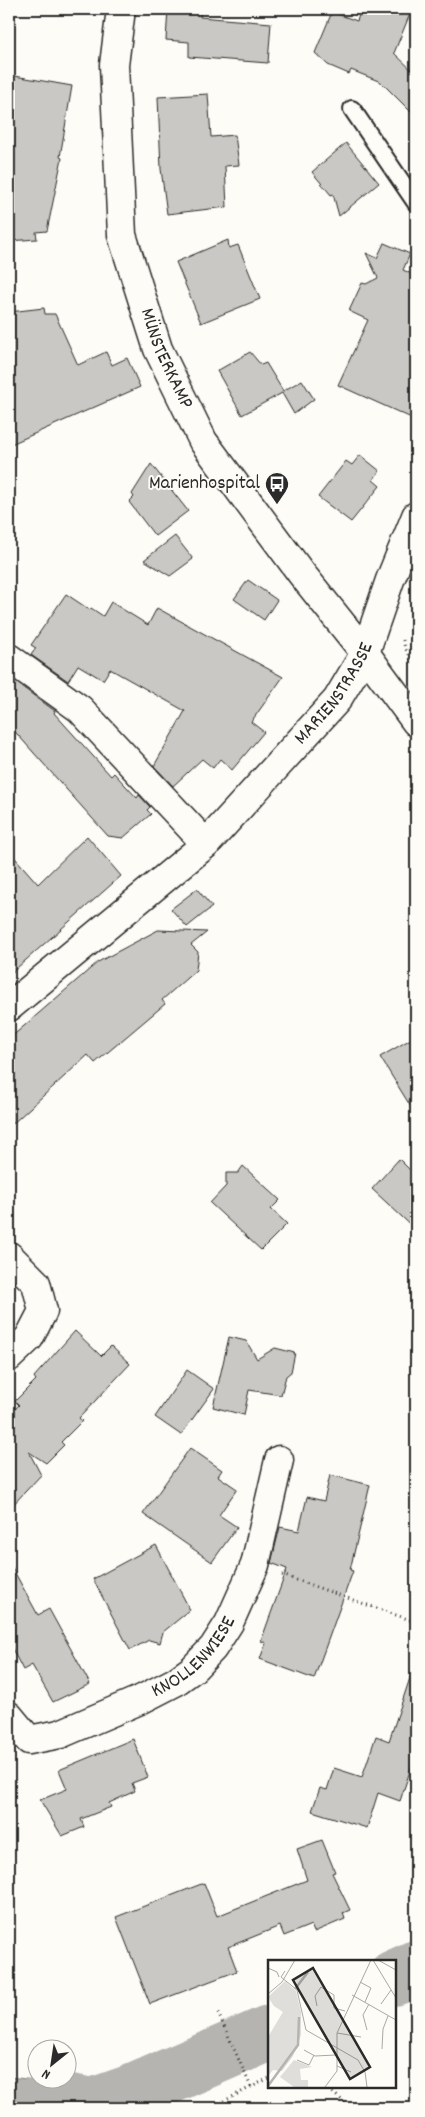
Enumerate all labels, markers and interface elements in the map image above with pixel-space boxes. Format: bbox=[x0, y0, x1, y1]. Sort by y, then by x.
street label: MÜNSTERKAMP bbox=[132, 305, 199, 414]
place label: Marienhospital bbox=[149, 470, 260, 498]
bus stop icon: Marienhospital bbox=[264, 471, 290, 505]
street label: MARIENSTRASSE bbox=[288, 639, 381, 752]
street label: KNOLLENWIESE bbox=[147, 1612, 244, 1706]
inset map bbox=[268, 1960, 395, 2087]
north arrow bbox=[28, 2040, 78, 2090]
text: N bbox=[38, 2063, 54, 2084]

